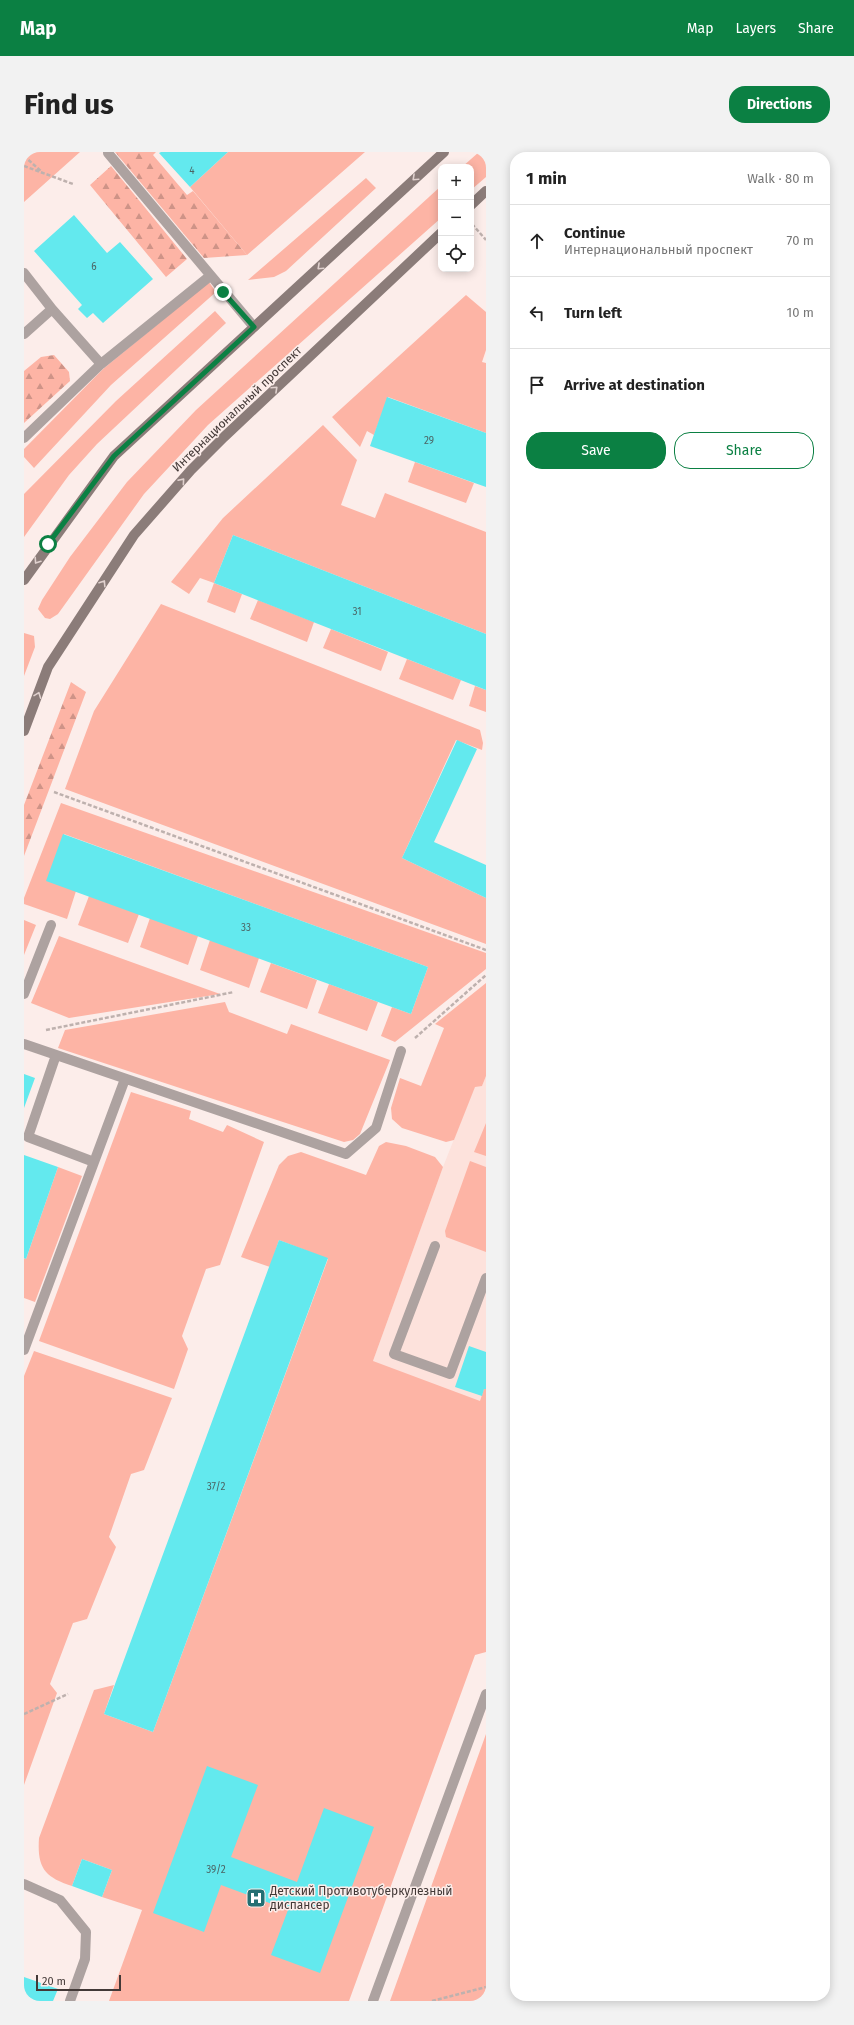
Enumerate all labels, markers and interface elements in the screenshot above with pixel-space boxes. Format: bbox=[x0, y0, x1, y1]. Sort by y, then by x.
text: Map bbox=[20, 17, 57, 40]
text: Map bbox=[687, 20, 713, 37]
text: Layers bbox=[735, 20, 776, 37]
text: Share bbox=[798, 20, 834, 37]
button: Directions bbox=[729, 86, 830, 123]
text: Find us bbox=[24, 88, 114, 121]
map controls bbox=[438, 164, 474, 272]
button: + bbox=[438, 164, 474, 200]
house number: 4 bbox=[189, 165, 195, 177]
text: 1 min bbox=[526, 168, 567, 189]
text: Walk · 80 m bbox=[747, 171, 814, 186]
one-way arrow bbox=[412, 174, 420, 181]
button: − bbox=[438, 200, 474, 236]
text: Continue bbox=[564, 224, 625, 242]
icon: ahead bbox=[526, 230, 548, 252]
text: 70 m bbox=[787, 233, 814, 248]
button: locate bbox=[438, 236, 474, 272]
text: Интернациональный проспект bbox=[564, 242, 753, 257]
house number: 6 bbox=[91, 261, 97, 273]
one-way arrow bbox=[317, 262, 325, 269]
route end bbox=[214, 283, 232, 301]
icon: left bbox=[526, 302, 548, 324]
text: Turn left bbox=[564, 304, 622, 322]
text: 10 m bbox=[787, 305, 814, 320]
street label: Интернациональный проспект bbox=[169, 343, 305, 475]
icon: arrive bbox=[526, 374, 548, 396]
text: Arrive at destination bbox=[564, 376, 705, 394]
one-way arrow bbox=[270, 386, 278, 394]
button: Save bbox=[526, 432, 666, 469]
button: Share bbox=[674, 432, 814, 469]
house number: 29 bbox=[424, 435, 434, 447]
one-way arrow bbox=[178, 478, 185, 485]
route start bbox=[39, 535, 57, 553]
one-way arrow bbox=[34, 557, 42, 564]
one-way arrow bbox=[98, 580, 105, 587]
house number: 31 bbox=[352, 606, 362, 618]
one-way arrow bbox=[33, 691, 41, 698]
house number: 33 bbox=[241, 922, 251, 934]
house number: 37/2 bbox=[207, 1481, 225, 1493]
house number: 39/2 bbox=[206, 1864, 226, 1876]
place label: Детский Противотуберкулезный диспансер bbox=[269, 1884, 452, 1912]
hospital icon: Детский Противотуберкулезный диспансер bbox=[245, 1887, 267, 1909]
scale bar bbox=[36, 1973, 121, 1992]
text: 20 m bbox=[42, 1975, 66, 1988]

